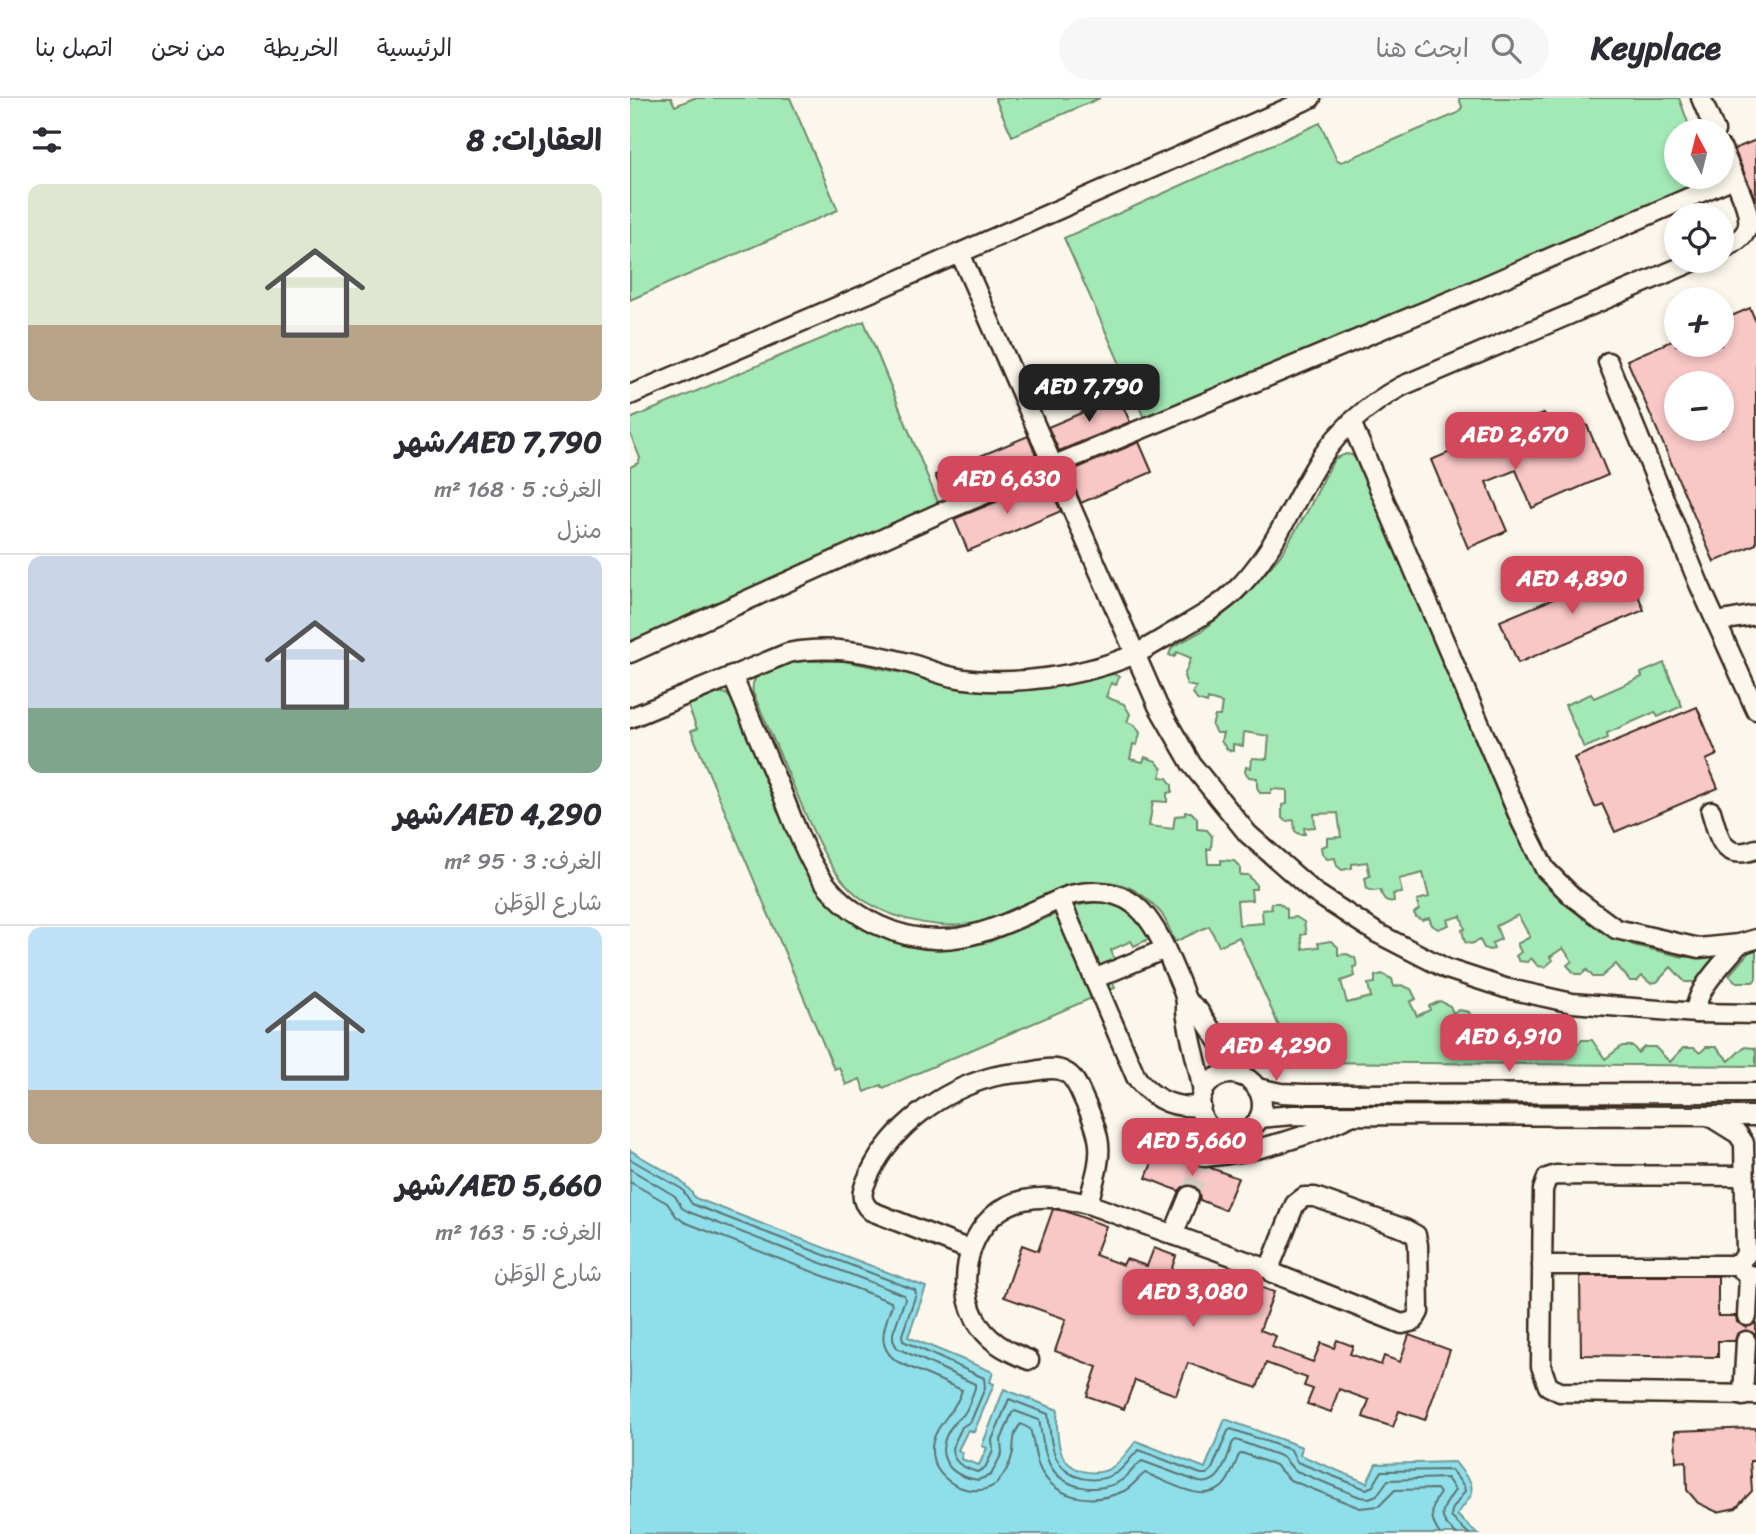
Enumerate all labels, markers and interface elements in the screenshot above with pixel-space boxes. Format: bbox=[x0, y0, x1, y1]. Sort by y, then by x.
search box bbox=[1059, 17, 1549, 80]
text: Keyplace bbox=[1591, 19, 1721, 77]
text: ابحث هنا bbox=[1375, 25, 1469, 71]
text: اتصل بنا bbox=[35, 27, 113, 69]
text: من نحن bbox=[151, 27, 226, 69]
text: الخريطة bbox=[264, 27, 339, 69]
text: الرئيسية bbox=[377, 27, 452, 69]
icon: search bbox=[1487, 29, 1525, 67]
text: العقارات: 8 bbox=[467, 113, 602, 167]
north arrow bbox=[1664, 119, 1734, 189]
map controls bbox=[1664, 119, 1734, 441]
icon: filters bbox=[28, 121, 66, 159]
button: locate bbox=[1664, 203, 1734, 273]
icon: home bbox=[252, 230, 378, 356]
button: + bbox=[1664, 287, 1734, 357]
pin: AED 7,790 bbox=[1009, 364, 1169, 424]
text: AED 7,790 bbox=[1035, 366, 1143, 407]
button: − bbox=[1664, 371, 1734, 441]
pin: AED 2,670 bbox=[1435, 412, 1595, 472]
text: AED 2,670 bbox=[1461, 414, 1569, 455]
text: AED 7,790/شهر bbox=[395, 415, 602, 469]
pin: AED 6,630 bbox=[927, 456, 1087, 516]
text: AED 6,630 bbox=[953, 458, 1061, 499]
text: الغرف: 5 · 168 m² bbox=[434, 469, 602, 510]
text: منزل bbox=[557, 510, 602, 551]
pin: AED 4,890 bbox=[1492, 556, 1652, 616]
text: AED 4,890 bbox=[1517, 558, 1627, 599]
icon: home bbox=[252, 602, 378, 728]
text: AED 4,290/شهر bbox=[394, 787, 602, 841]
text: الغرف: 3 · 95 m² bbox=[444, 841, 602, 882]
text: شارع الوَطَن bbox=[494, 882, 602, 923]
icon: home bbox=[252, 973, 378, 1099]
pin: AED 6,910 bbox=[1429, 1014, 1589, 1074]
text: AED 6,910 bbox=[1456, 1016, 1562, 1057]
pin: AED 4,290 bbox=[1196, 1024, 1356, 1083]
text: AED 4,290 bbox=[1221, 1025, 1331, 1066]
pin: AED 5,660 bbox=[1112, 1118, 1272, 1178]
text: AED 5,660 bbox=[1138, 1120, 1246, 1161]
text: AED 5,660/شهر bbox=[396, 1158, 602, 1212]
text: الغرف: 5 · 163 m² bbox=[436, 1212, 602, 1253]
text: شارع الوَطَن bbox=[494, 1253, 602, 1294]
pin: AED 3,080 bbox=[1113, 1270, 1273, 1329]
text: AED 3,080 bbox=[1138, 1271, 1248, 1312]

